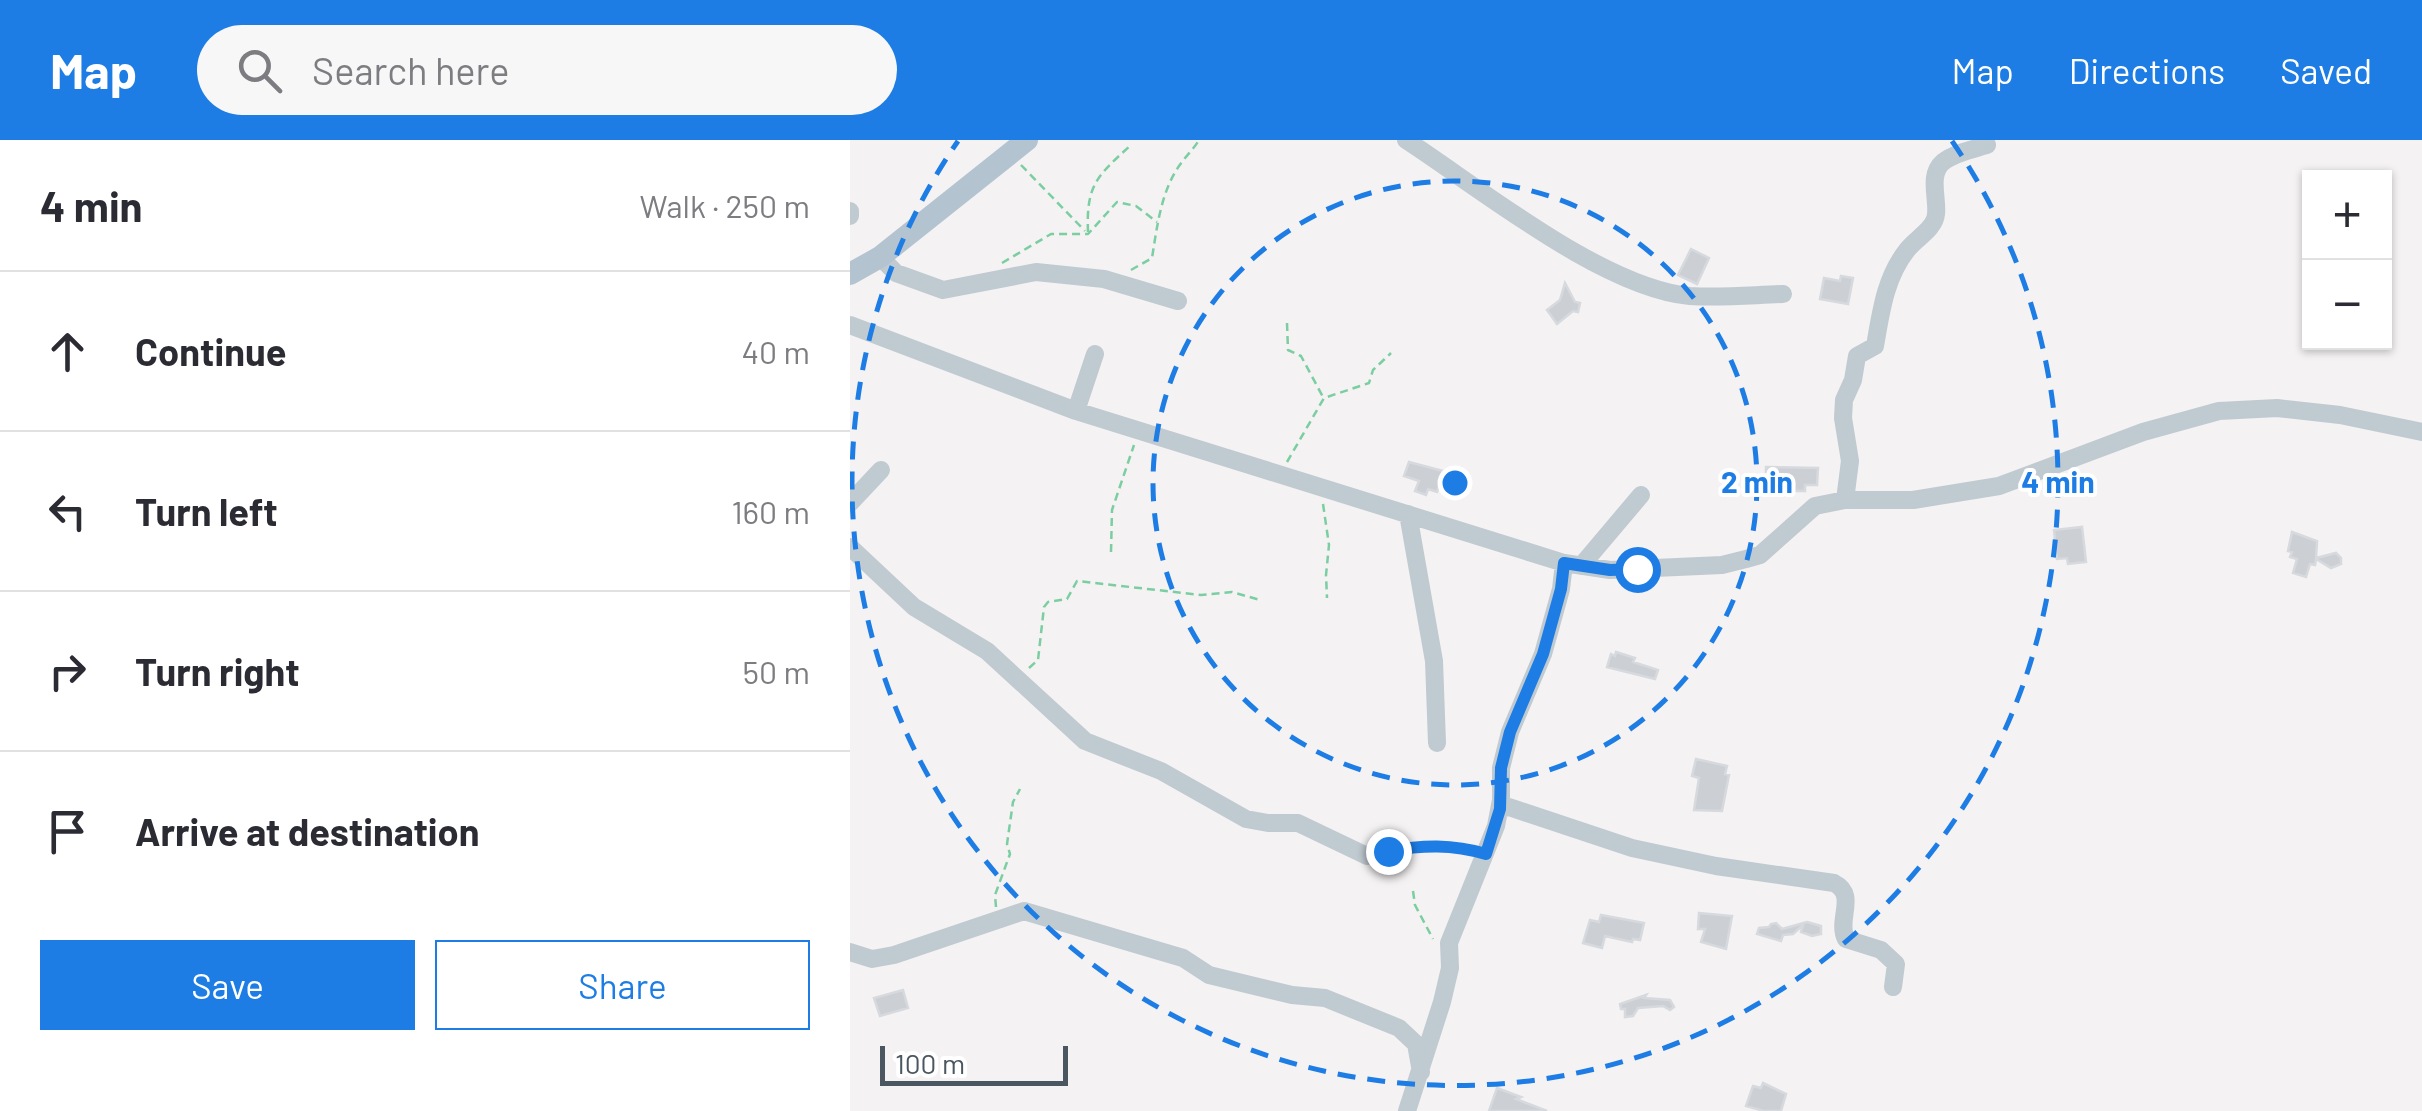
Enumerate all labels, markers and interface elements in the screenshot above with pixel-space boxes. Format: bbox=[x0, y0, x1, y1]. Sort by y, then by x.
search box bbox=[197, 25, 897, 115]
text: Map bbox=[50, 41, 137, 99]
icon: search bbox=[232, 43, 287, 98]
text: Search here bbox=[312, 47, 509, 93]
text: Map bbox=[1952, 49, 2014, 91]
text: Directions bbox=[2069, 49, 2225, 91]
text: Saved bbox=[2280, 49, 2372, 91]
map controls bbox=[2302, 170, 2392, 350]
button: + bbox=[2302, 170, 2392, 260]
text: 4 min bbox=[40, 180, 143, 230]
text: Walk · 250 m bbox=[640, 186, 810, 224]
button: − bbox=[2302, 260, 2392, 350]
icon: ahead bbox=[40, 324, 95, 379]
text: Continue bbox=[135, 328, 286, 374]
text: 40 m bbox=[741, 332, 810, 370]
text: 2 min bbox=[1721, 463, 1793, 499]
text: 4 min bbox=[2021, 463, 2095, 499]
centre of rings bbox=[1437, 465, 1473, 501]
icon: left bbox=[40, 484, 95, 539]
text: Turn left bbox=[135, 488, 278, 534]
text: 160 m bbox=[731, 492, 810, 530]
route start bbox=[1615, 547, 1661, 593]
icon: right bbox=[40, 644, 95, 699]
text: Turn right bbox=[135, 648, 300, 694]
text: 50 m bbox=[743, 652, 810, 690]
icon: arrive bbox=[40, 804, 95, 859]
text: Arrive at destination bbox=[135, 808, 480, 854]
route end bbox=[1366, 829, 1412, 875]
button: Save bbox=[40, 940, 415, 1030]
button: Share bbox=[435, 940, 810, 1030]
scale bar bbox=[880, 1041, 1068, 1086]
text: 100 m bbox=[895, 1046, 965, 1080]

